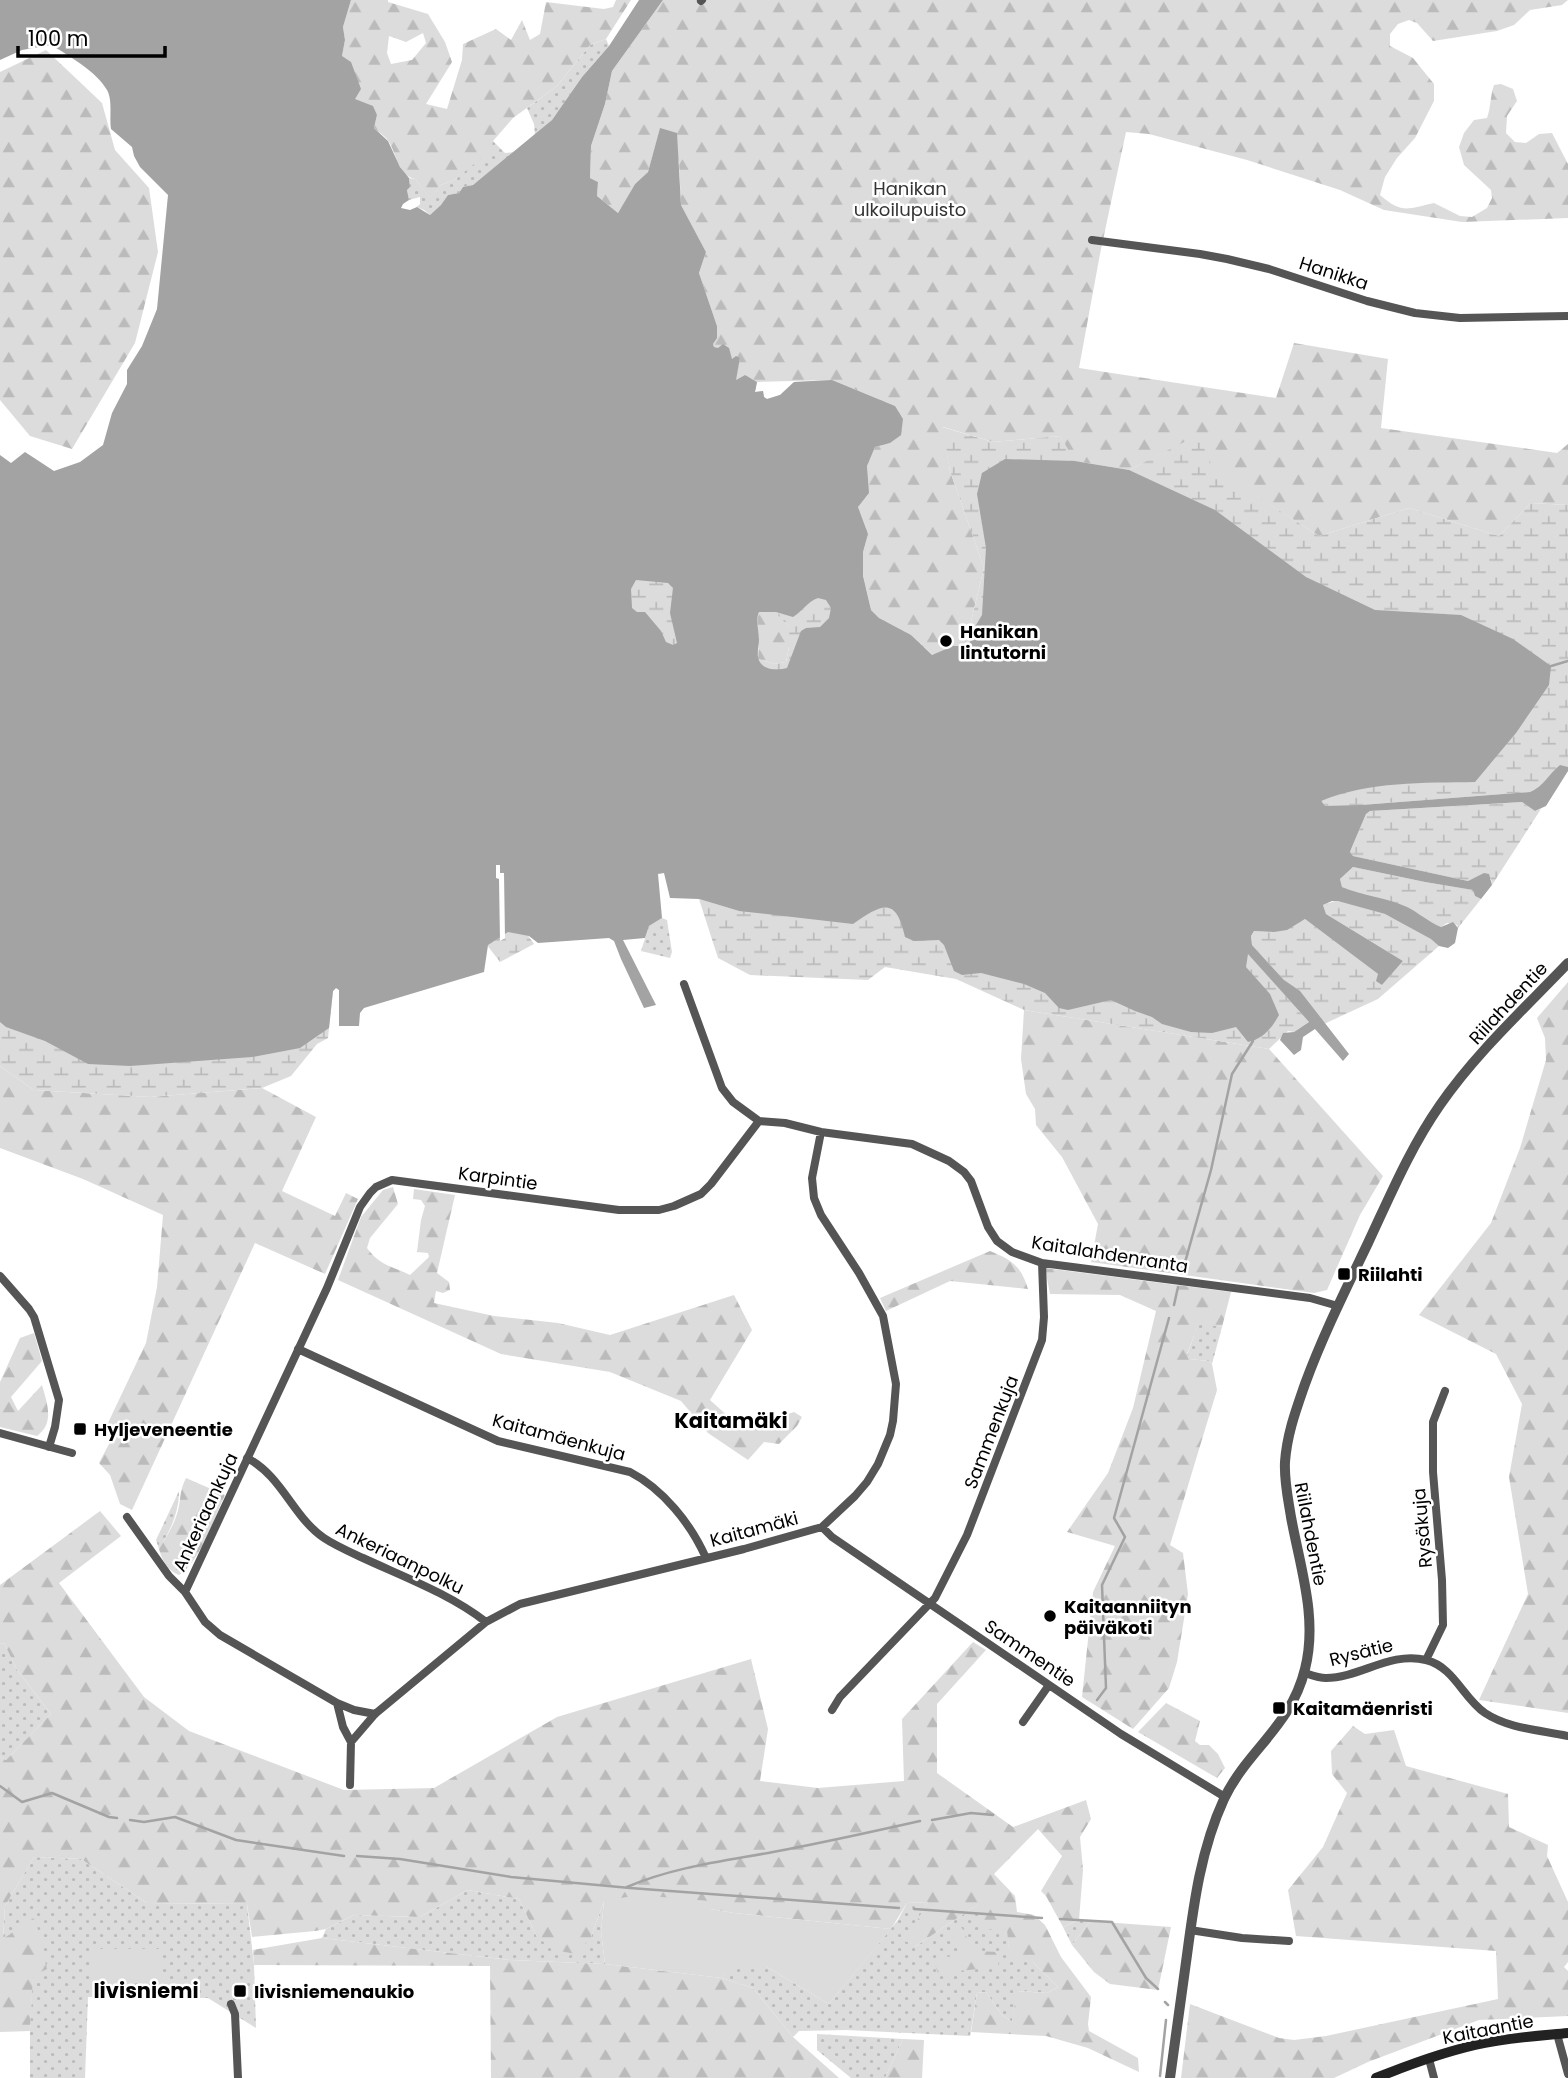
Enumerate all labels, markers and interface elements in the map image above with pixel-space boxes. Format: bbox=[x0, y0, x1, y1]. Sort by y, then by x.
scale bar bbox=[18, 14, 164, 58]
text: 100 m bbox=[28, 24, 88, 53]
park label: Hanikan ulkoilupuisto bbox=[854, 176, 966, 222]
street label: Hanikka bbox=[1296, 250, 1372, 296]
place label: Hanikan lintutorni bbox=[960, 619, 1046, 665]
marker: Hanikan lintutorni bbox=[938, 633, 954, 649]
street label: Riilahdentie bbox=[1463, 956, 1553, 1050]
street label: Karpintie bbox=[457, 1160, 539, 1196]
street label: Kaitalahdenranta bbox=[1030, 1229, 1190, 1279]
place label: Riilahti bbox=[1358, 1262, 1423, 1287]
marker: Riilahti bbox=[1336, 1266, 1352, 1282]
street label: Sammenkuja bbox=[958, 1372, 1024, 1492]
district label: Kaitamäki bbox=[674, 1406, 788, 1435]
street label: Kaitamäenkuja bbox=[490, 1407, 628, 1467]
place label: Hyljeveneentie bbox=[94, 1417, 233, 1442]
marker: Hyljeveneentie bbox=[72, 1421, 88, 1437]
street label: Ankeriaankuja bbox=[167, 1448, 243, 1576]
street label: Riilahdentie bbox=[1289, 1480, 1333, 1588]
street label: Rysäkuja bbox=[1406, 1487, 1438, 1569]
street label: Kaitamäki bbox=[707, 1505, 801, 1553]
street label: Ankeriaanpolku bbox=[332, 1516, 468, 1600]
place label: Kaitaanniityn päiväkoti bbox=[1064, 1594, 1192, 1640]
marker: Kaitaanniityn päiväkoti bbox=[1042, 1608, 1058, 1624]
street label: Sammentie bbox=[980, 1613, 1080, 1693]
street label: Rysätie bbox=[1327, 1632, 1395, 1672]
place label: Kaitamäenristi bbox=[1293, 1696, 1433, 1721]
marker: Kaitamäenristi bbox=[1271, 1700, 1287, 1716]
district label: Iivisniemi bbox=[93, 1976, 199, 2005]
place label: Iivisniemenaukio bbox=[254, 1979, 414, 2004]
marker: Iivisniemenaukio bbox=[232, 1983, 248, 1999]
street label: Kaitaantie bbox=[1440, 2008, 1536, 2050]

